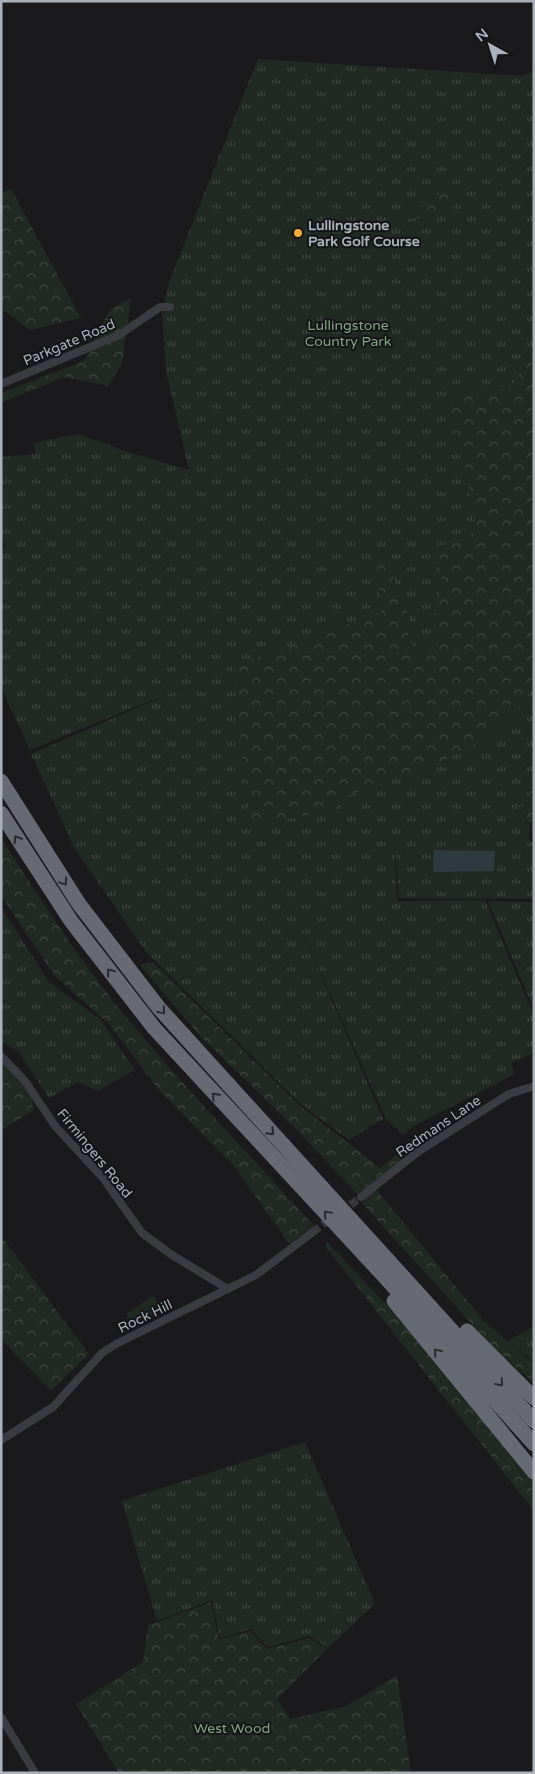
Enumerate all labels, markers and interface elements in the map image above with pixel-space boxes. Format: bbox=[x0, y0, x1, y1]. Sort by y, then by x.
north arrow bbox=[465, 20, 515, 70]
text: N bbox=[472, 25, 492, 45]
place label: Lullingstone Park Golf Course bbox=[308, 217, 420, 250]
marker: Lullingstone Park Golf Course bbox=[292, 227, 304, 239]
street label: Parkgate Road bbox=[21, 315, 118, 369]
park label: Lullingstone Country Park bbox=[305, 317, 392, 350]
one-way arrow bbox=[14, 835, 24, 844]
one-way arrow bbox=[58, 876, 67, 885]
one-way arrow bbox=[107, 969, 115, 978]
one-way arrow bbox=[156, 1006, 165, 1015]
one-way arrow bbox=[212, 1092, 221, 1101]
street label: Redmans Lane bbox=[393, 1092, 484, 1161]
street label: Firmingers Road bbox=[53, 1105, 136, 1201]
one-way arrow bbox=[265, 1126, 274, 1135]
one-way arrow bbox=[324, 1211, 333, 1220]
street label: Rock Hill bbox=[115, 1296, 175, 1337]
one-way arrow bbox=[434, 1349, 443, 1358]
one-way arrow bbox=[495, 1377, 504, 1386]
park label: West Wood bbox=[194, 1720, 270, 1737]

